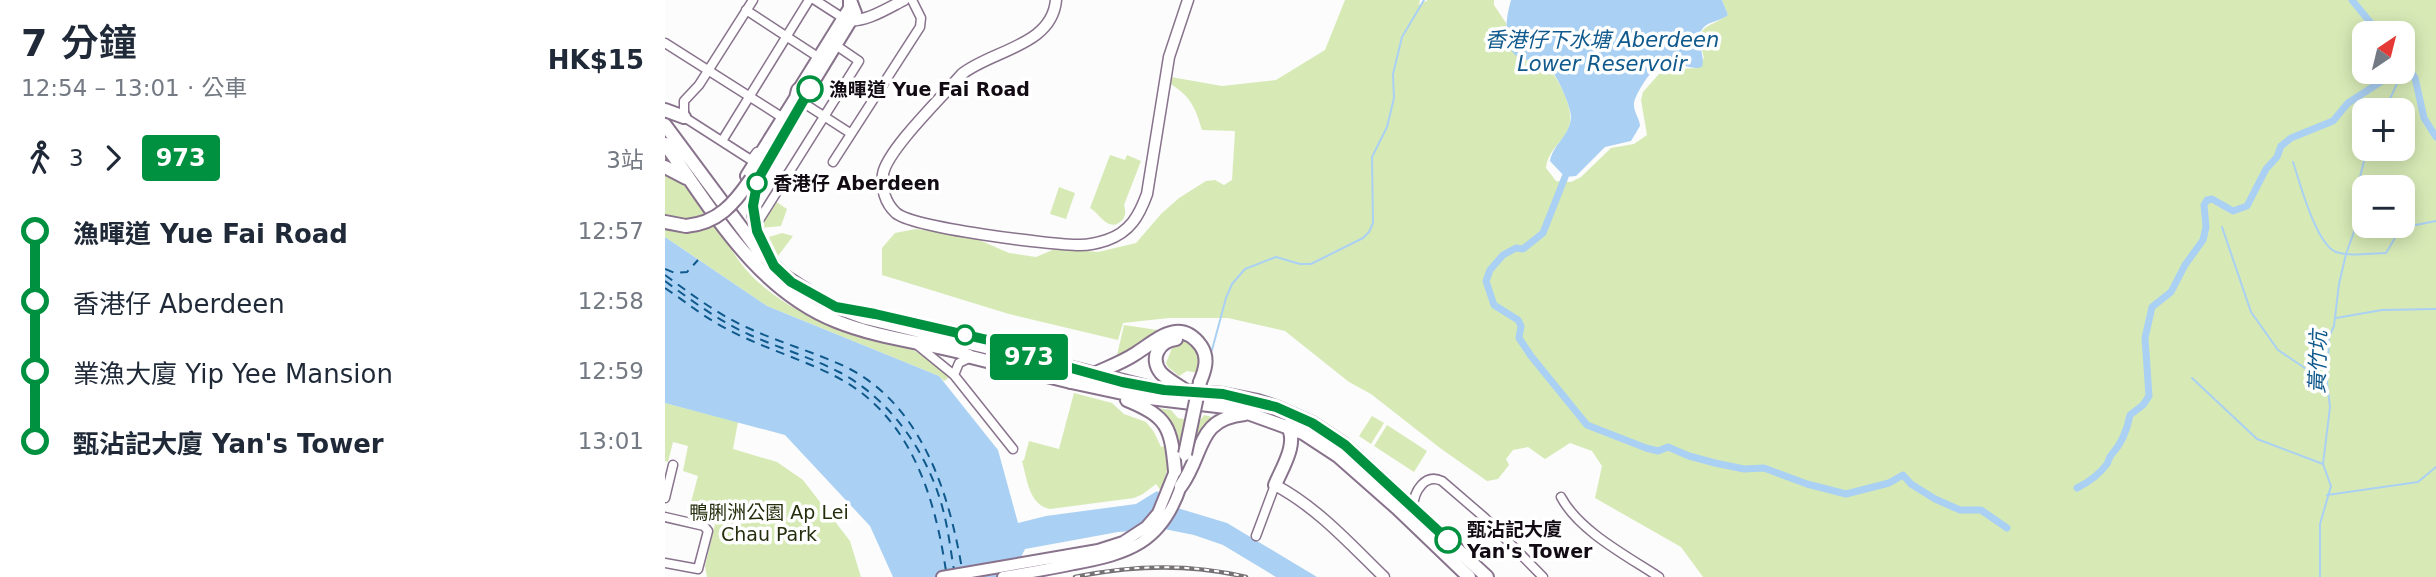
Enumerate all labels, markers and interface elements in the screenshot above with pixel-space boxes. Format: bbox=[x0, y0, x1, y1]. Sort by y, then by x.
text: 7 分鐘 bbox=[21, 21, 137, 65]
north arrow bbox=[2352, 21, 2415, 84]
map controls bbox=[2352, 21, 2415, 238]
water label: 香港仔下水塘 Aberdeen Lower Reservoir bbox=[1485, 28, 1719, 76]
text: HK$15 bbox=[548, 45, 644, 75]
text: 12:54 – 13:01 · 公車 bbox=[21, 75, 248, 101]
marker: 漁暉道 Yue Fai Road bbox=[797, 76, 823, 102]
place label: 漁暉道 Yue Fai Road bbox=[829, 78, 1030, 100]
button: + bbox=[2352, 98, 2415, 161]
icon: walk bbox=[21, 139, 59, 177]
icon: forward bbox=[94, 139, 132, 177]
text: 973 bbox=[156, 144, 206, 172]
text: 3 bbox=[69, 145, 84, 171]
text: 3站 bbox=[606, 147, 644, 173]
place label: 香港仔 Aberdeen bbox=[773, 172, 940, 194]
marker: 香港仔 Aberdeen bbox=[747, 173, 767, 193]
button: − bbox=[2352, 175, 2415, 238]
text: 12:57 bbox=[578, 218, 644, 244]
text: 漁暉道 Yue Fai Road bbox=[73, 219, 348, 249]
text: 12:58 bbox=[578, 288, 644, 314]
text: 香港仔 Aberdeen bbox=[73, 289, 285, 319]
unlabelled marker bbox=[955, 325, 975, 345]
water label: 黃竹坑 bbox=[2305, 327, 2331, 394]
line badge: 973 bbox=[989, 334, 1069, 380]
text: 973 bbox=[1004, 343, 1054, 371]
text: 12:59 bbox=[578, 358, 644, 384]
text: 業漁大廈 Yip Yee Mansion bbox=[73, 359, 393, 389]
text: 13:01 bbox=[578, 428, 644, 454]
text: 甄沾記大廈 Yan's Tower bbox=[73, 429, 384, 459]
park label: 鴨脷洲公園 Ap Lei Chau Park bbox=[689, 501, 849, 545]
place label: 甄沾記大廈 Yan's Tower bbox=[1466, 518, 1593, 562]
marker: 甄沾記大廈 Yan's Tower bbox=[1435, 527, 1461, 553]

